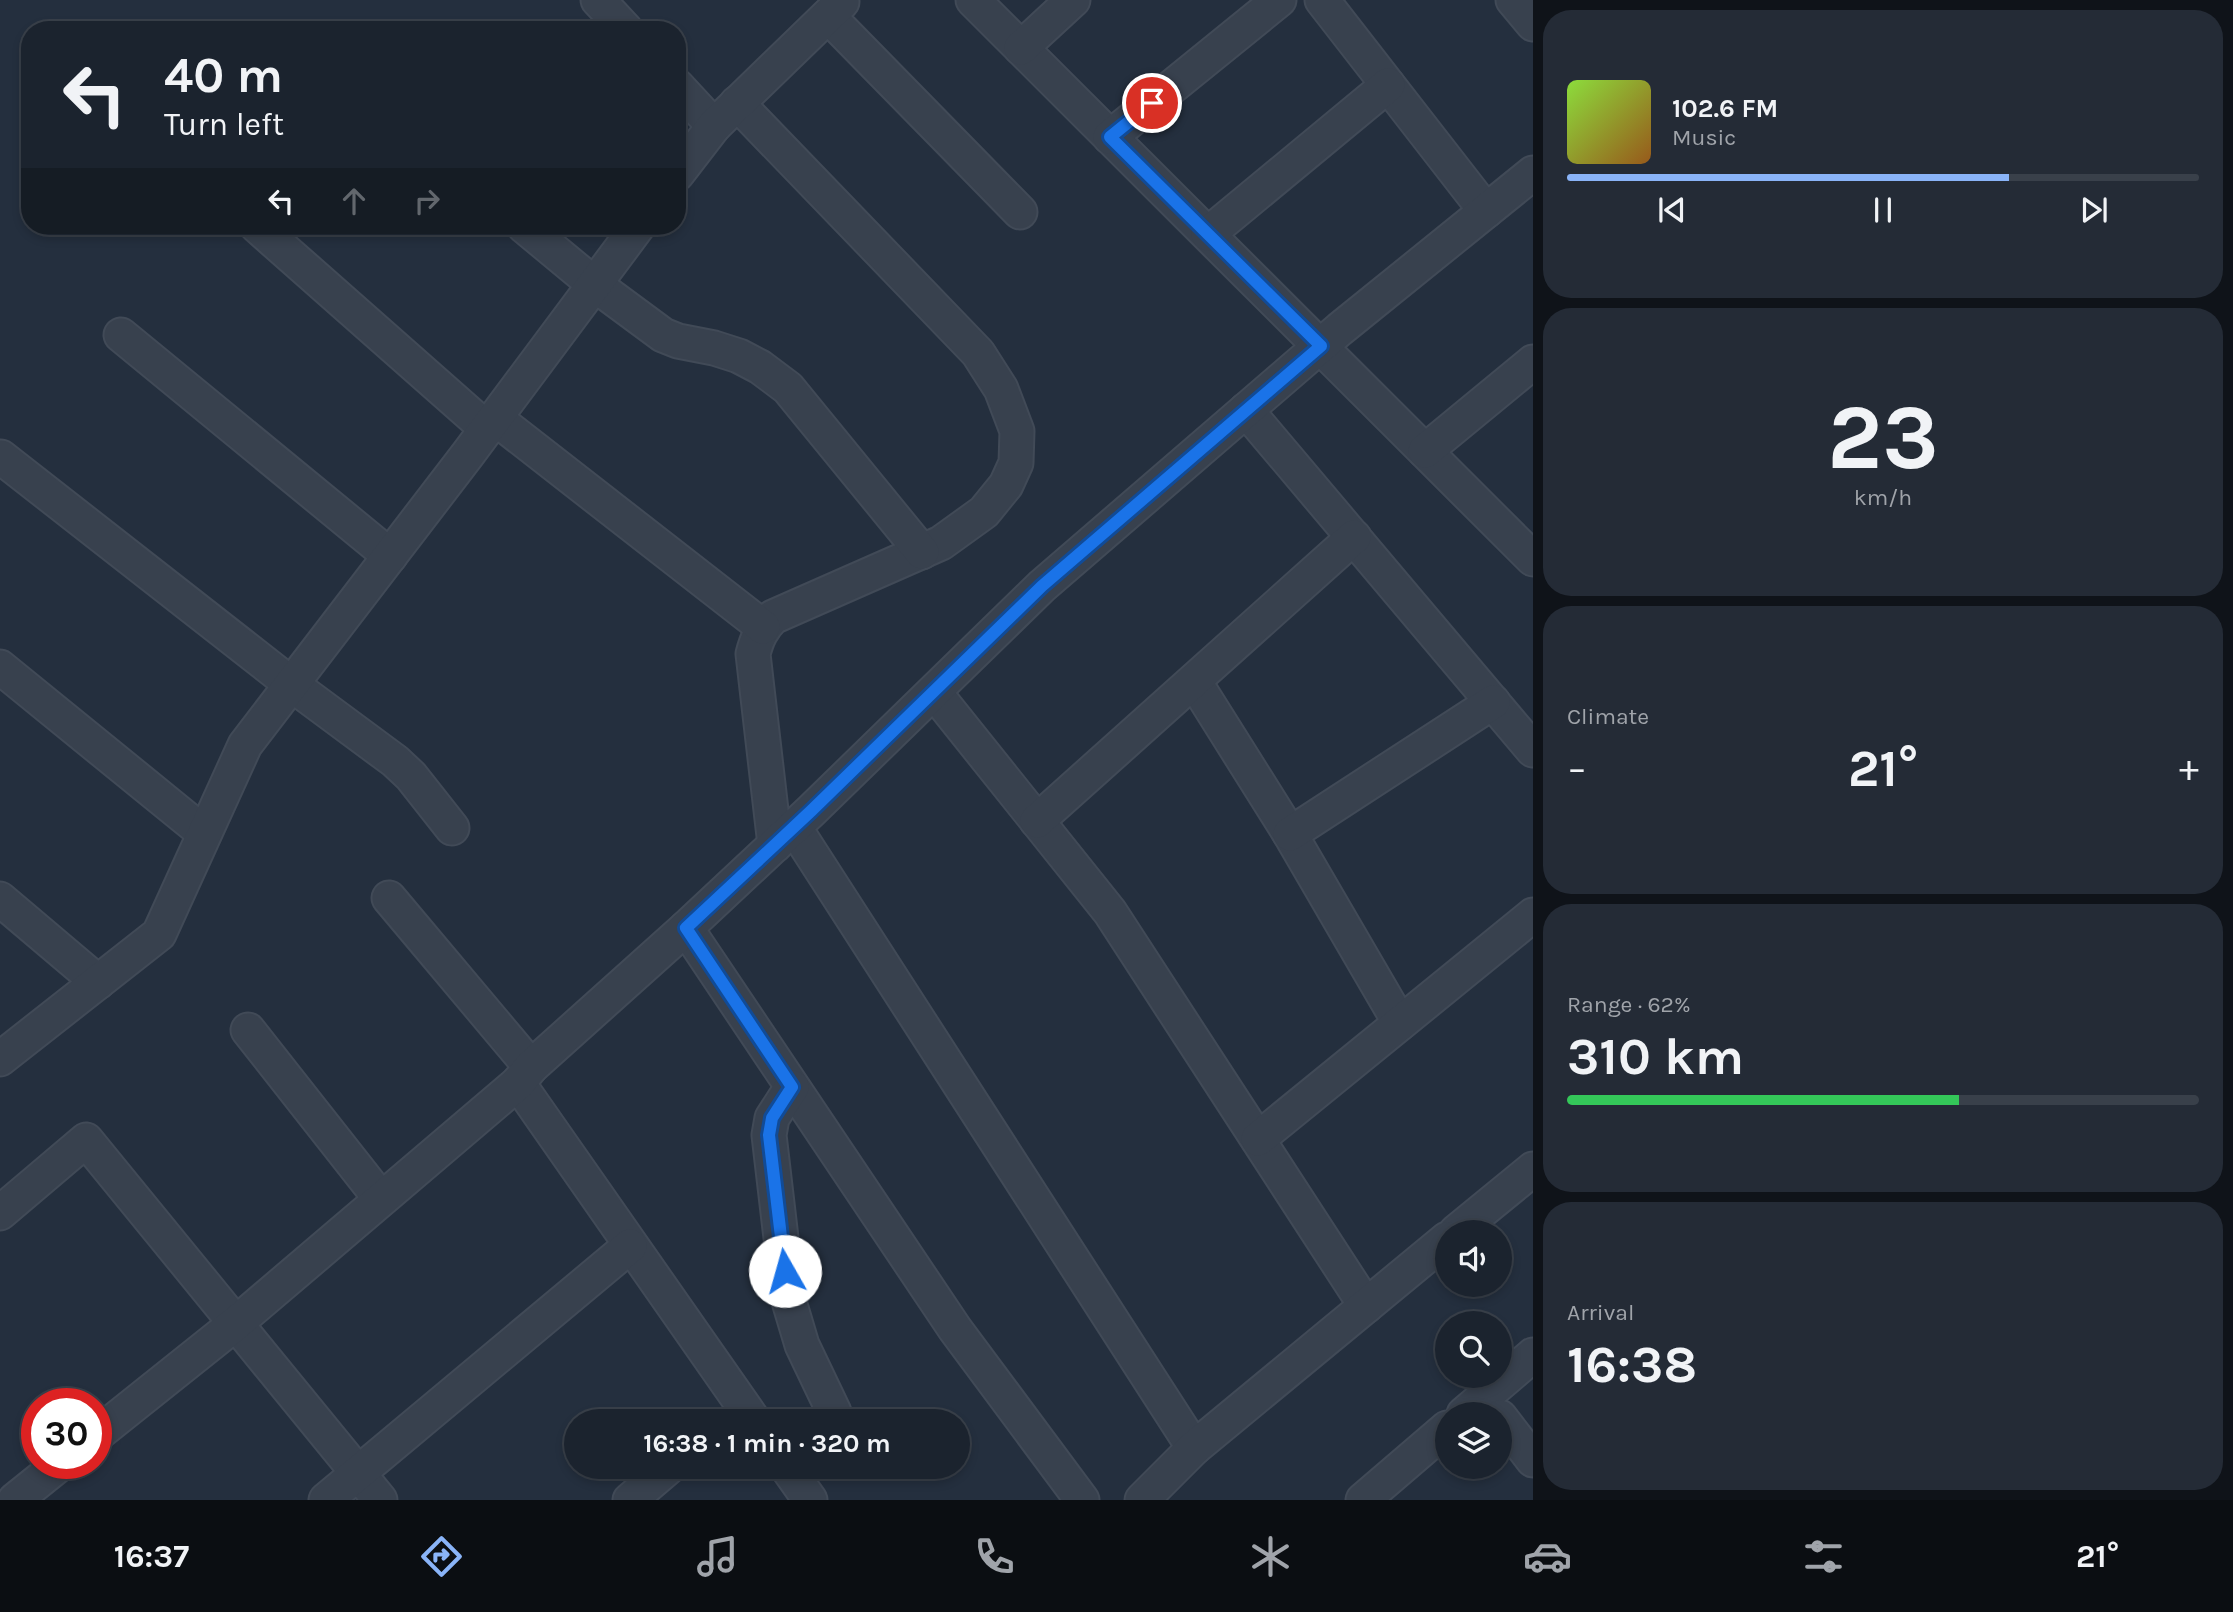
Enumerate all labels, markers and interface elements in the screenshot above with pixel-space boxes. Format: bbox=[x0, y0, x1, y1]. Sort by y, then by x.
text: 40 m bbox=[164, 47, 283, 104]
icon: left bbox=[49, 49, 140, 140]
pin bbox=[1122, 73, 1182, 133]
icon: arrive bbox=[1133, 84, 1171, 122]
text: 102.6 FM bbox=[1672, 93, 1778, 124]
text: Turn left bbox=[164, 106, 284, 143]
text: Music bbox=[1672, 124, 1736, 151]
icon: left bbox=[262, 182, 300, 220]
icon: ahead bbox=[335, 182, 373, 220]
icon: right bbox=[408, 182, 446, 220]
icon: previous bbox=[1653, 191, 1691, 229]
icon: pause bbox=[1864, 191, 1902, 229]
icon: next bbox=[2075, 191, 2113, 229]
text: 23 bbox=[1827, 385, 1939, 491]
text: km/h bbox=[1854, 484, 1912, 511]
text: Climate bbox=[1567, 703, 1649, 730]
text: 21° bbox=[1848, 738, 1918, 799]
text: − bbox=[1567, 746, 1587, 791]
text: + bbox=[2179, 746, 2199, 791]
text: Range · 62% bbox=[1567, 991, 1691, 1018]
text: 310 km bbox=[1567, 1026, 1744, 1087]
map controls bbox=[1435, 1220, 1512, 1479]
button: sound bbox=[1435, 1220, 1512, 1297]
position arrow bbox=[748, 1234, 822, 1308]
text: Arrival bbox=[1567, 1299, 1634, 1326]
button: search bbox=[1435, 1311, 1512, 1388]
text: 16:38 bbox=[1567, 1334, 1697, 1395]
speed limit sign: 30 bbox=[21, 1388, 112, 1479]
button: layers bbox=[1435, 1402, 1512, 1479]
text: 16:38 · 1 min · 320 m bbox=[643, 1428, 891, 1459]
icon: directions bbox=[417, 1532, 466, 1581]
icon: music bbox=[693, 1532, 742, 1581]
icon: phone bbox=[970, 1532, 1019, 1581]
icon: climate bbox=[1246, 1532, 1295, 1581]
icon: car bbox=[1523, 1532, 1572, 1581]
icon: filters bbox=[1799, 1532, 1848, 1581]
text: 16:37 bbox=[114, 1538, 189, 1575]
text: 21° bbox=[2076, 1538, 2119, 1575]

